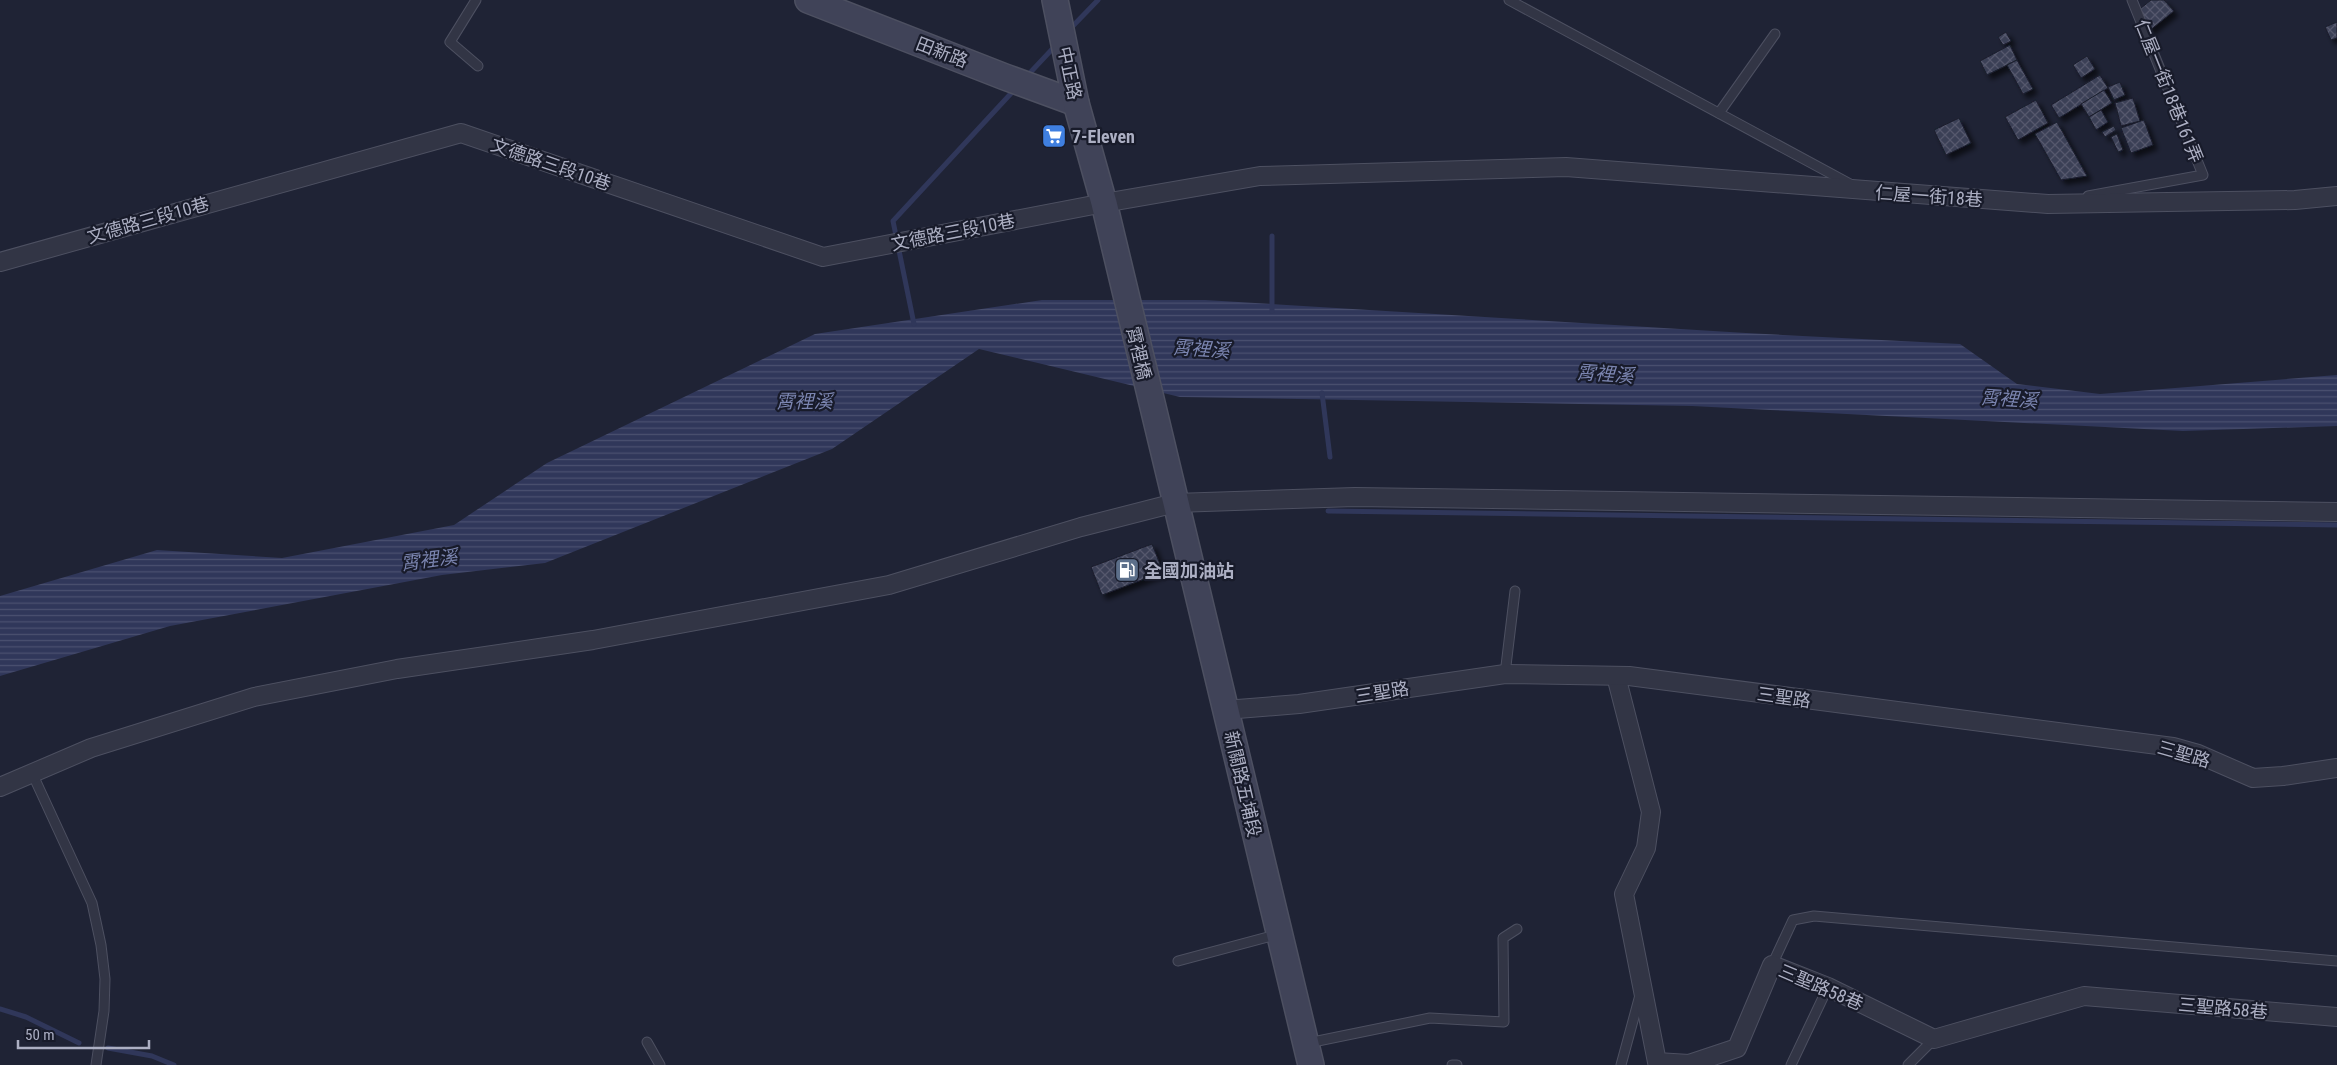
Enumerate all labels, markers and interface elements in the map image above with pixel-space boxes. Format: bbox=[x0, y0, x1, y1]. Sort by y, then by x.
street label: 仁屋一街18巷161弄 bbox=[2131, 16, 2207, 166]
street label: 田新路 bbox=[913, 33, 971, 71]
street label: 中正路 bbox=[1054, 44, 1086, 102]
supermarket icon: 7-Eleven bbox=[1041, 123, 1067, 149]
place label: 7-Eleven bbox=[1072, 126, 1135, 147]
street label: 文德路三段10巷 bbox=[488, 134, 614, 194]
street label: 仁屋一街18巷 bbox=[1875, 182, 1983, 210]
street label: 文德路三段10巷 bbox=[85, 193, 211, 247]
street label: 文德路三段10巷 bbox=[889, 210, 1017, 254]
street label: 霄裡橋 bbox=[1123, 324, 1155, 382]
water label: 霄裡溪 bbox=[1172, 336, 1233, 363]
water label: 霄裡溪 bbox=[1576, 361, 1637, 388]
water label: 霄裡溪 bbox=[1980, 386, 2041, 413]
water label: 霄裡溪 bbox=[775, 390, 835, 413]
water label: 霄裡溪 bbox=[399, 545, 462, 575]
fuel station icon: 全國加油站 bbox=[1114, 557, 1140, 583]
place label: 全國加油站 bbox=[1144, 560, 1234, 581]
street label: 三聖路 bbox=[1354, 677, 1410, 707]
street label: 三聖路 bbox=[1756, 683, 1812, 711]
street label: 新關路五埔段 bbox=[1221, 729, 1265, 839]
street label: 三聖路 bbox=[2155, 736, 2213, 772]
street label: 三聖路58巷 bbox=[1776, 960, 1866, 1014]
street label: 三聖路58巷 bbox=[2177, 994, 2269, 1022]
scale bar bbox=[18, 1018, 149, 1050]
text: 50 m bbox=[25, 1026, 55, 1044]

